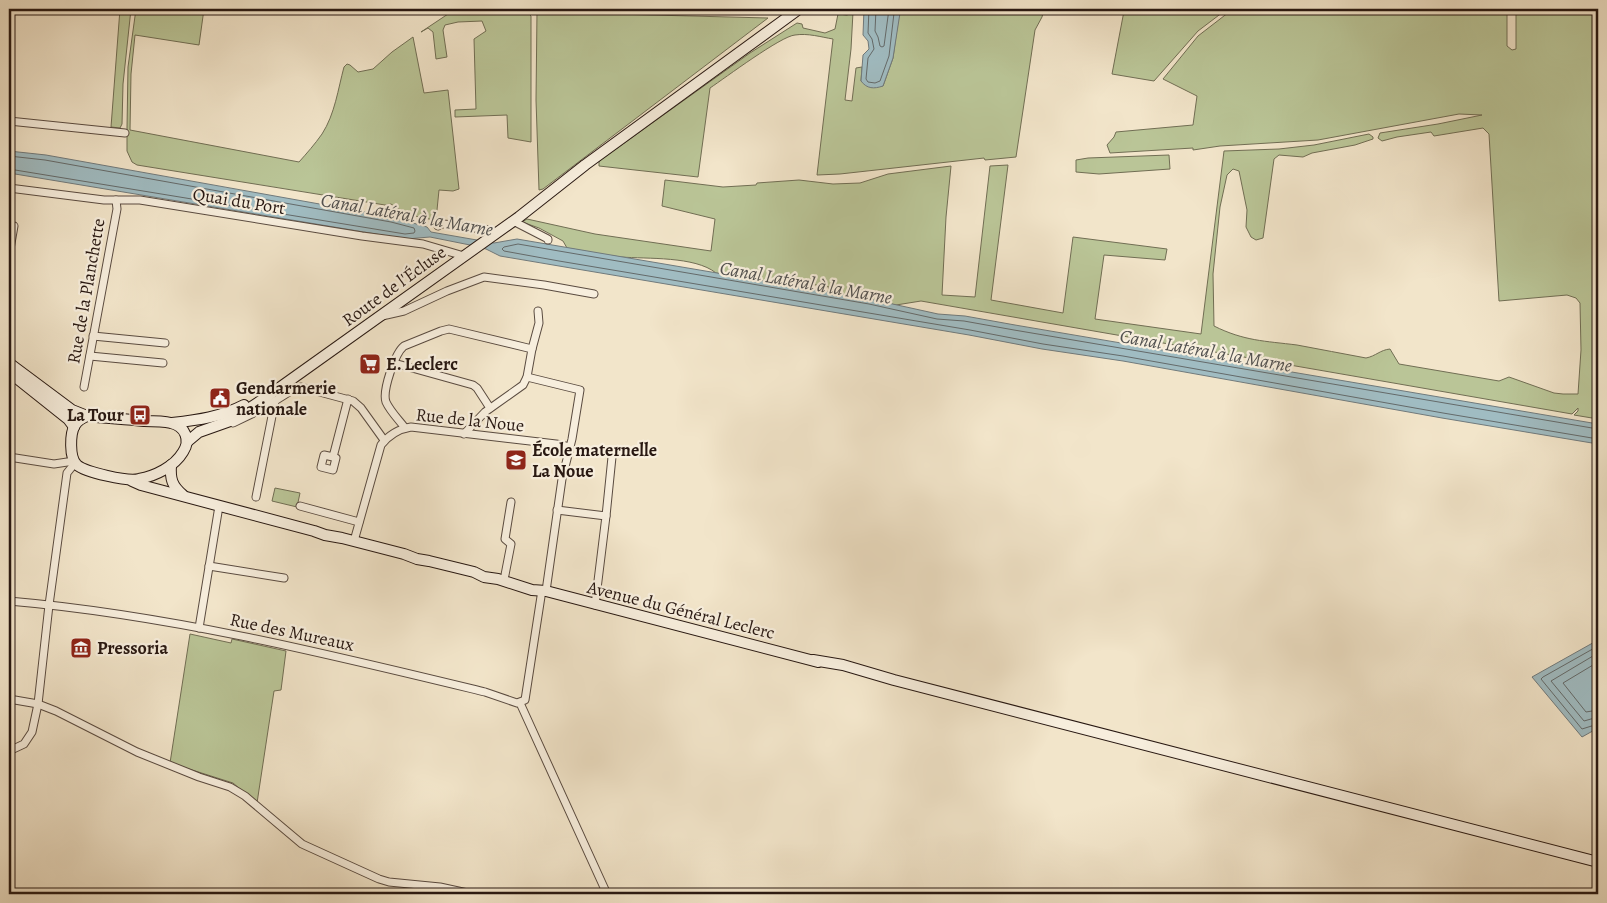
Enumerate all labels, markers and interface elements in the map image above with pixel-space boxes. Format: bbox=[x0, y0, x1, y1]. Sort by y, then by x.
street label: Quai du Port bbox=[191, 182, 287, 220]
water label: Canal Latéral à la Marne bbox=[319, 187, 495, 243]
street label: Rue de la Planchette bbox=[61, 216, 111, 366]
street label: Route de l'Écluse bbox=[337, 240, 451, 332]
water label: Canal Latéral à la Marne bbox=[718, 255, 894, 311]
water label: Canal Latéral à la Marne bbox=[1118, 323, 1294, 379]
supermarket icon: E. Leclerc bbox=[358, 352, 382, 376]
place label: E. Leclerc bbox=[386, 352, 458, 376]
place label: Gendarmerie nationale bbox=[236, 376, 336, 421]
public building icon: Gendarmerie nationale bbox=[208, 386, 232, 410]
street label: Rue de la Noue bbox=[415, 402, 525, 438]
place label: La Tour bbox=[67, 403, 125, 427]
bus stop icon: La Tour bbox=[128, 403, 152, 427]
place label: École maternelle La Noue bbox=[532, 438, 657, 483]
school or university icon: École maternelle La Noue bbox=[504, 448, 528, 472]
street label: Avenue du Général Leclerc bbox=[584, 575, 777, 645]
street label: Rue des Mureaux bbox=[228, 607, 357, 657]
museum icon: Pressoria bbox=[69, 636, 93, 660]
place label: Pressoria bbox=[97, 636, 169, 660]

